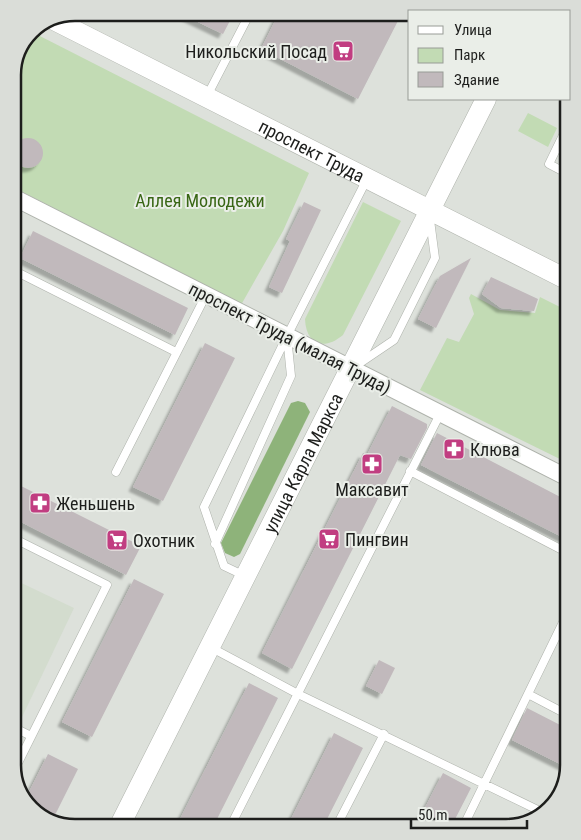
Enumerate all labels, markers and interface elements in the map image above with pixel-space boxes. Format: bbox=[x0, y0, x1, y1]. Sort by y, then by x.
legend bbox=[408, 10, 571, 100]
text: Улица bbox=[454, 21, 492, 39]
supermarket icon: Никольский Посад bbox=[331, 39, 355, 63]
place label: Никольский Посад bbox=[185, 41, 327, 62]
text: Парк bbox=[454, 46, 485, 64]
text: Здание bbox=[454, 71, 499, 89]
street label: проспект Труда bbox=[256, 115, 368, 186]
park label: Аллея Молодежи bbox=[135, 190, 265, 211]
street label: проспект Труда (малая Труда) bbox=[185, 278, 395, 399]
street label: улица Карла Маркса bbox=[259, 389, 347, 536]
pharmacy icon: Клюва bbox=[442, 437, 466, 461]
place label: Клюва bbox=[470, 439, 520, 460]
pharmacy icon: Максавит bbox=[360, 452, 384, 476]
place label: Максавит bbox=[335, 479, 409, 500]
pharmacy icon: Женьшень bbox=[28, 491, 52, 515]
place label: Женьшень bbox=[56, 493, 135, 514]
supermarket icon: Пингвин bbox=[317, 527, 341, 551]
supermarket icon: Охотник bbox=[105, 528, 129, 552]
place label: Пингвин bbox=[345, 529, 409, 550]
place label: Охотник bbox=[133, 530, 195, 551]
scale bar bbox=[411, 798, 527, 830]
text: 50 m bbox=[418, 806, 448, 824]

